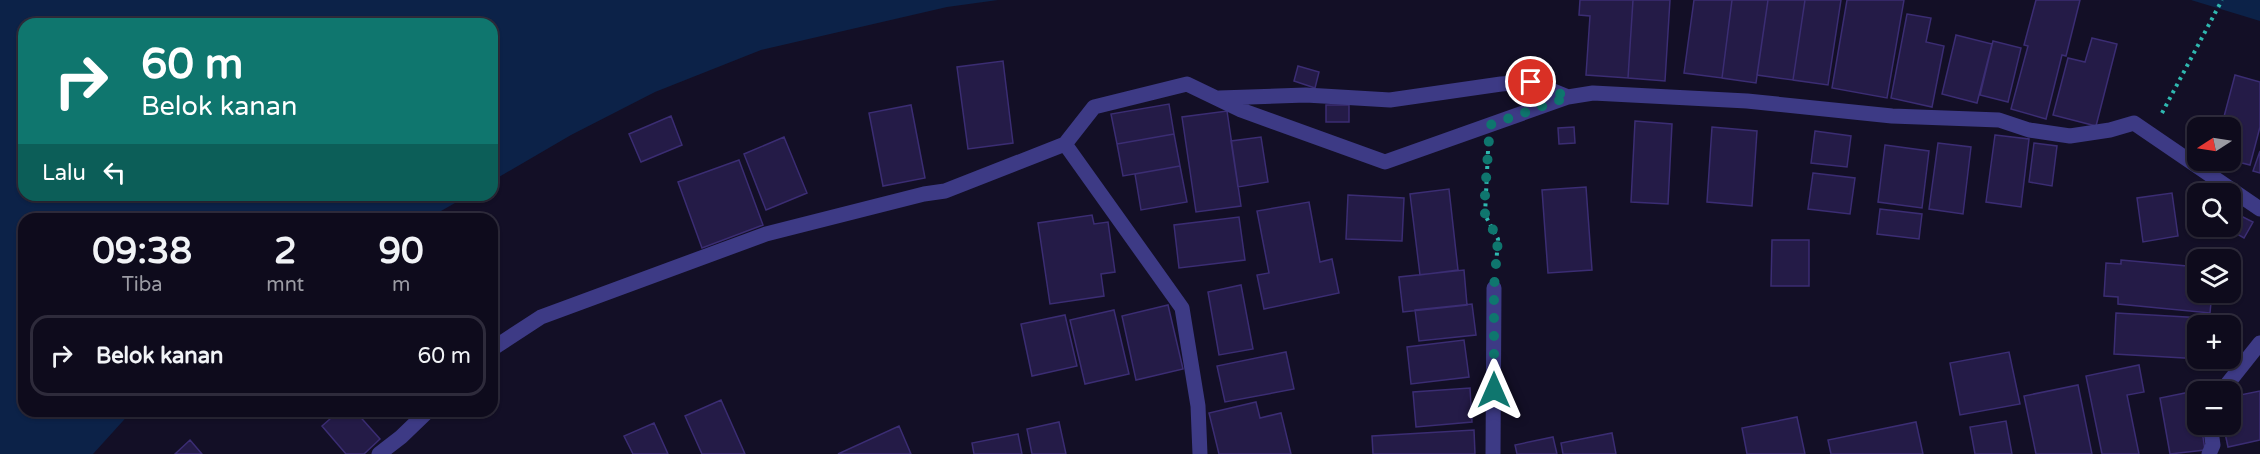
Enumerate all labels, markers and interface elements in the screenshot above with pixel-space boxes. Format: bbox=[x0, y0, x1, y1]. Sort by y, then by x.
text: 60 m bbox=[141, 39, 243, 90]
icon: right bbox=[42, 42, 120, 120]
pin bbox=[1505, 56, 1556, 107]
icon: arrive bbox=[1514, 65, 1547, 98]
text: Belok kanan bbox=[141, 90, 297, 123]
north arrow bbox=[2187, 117, 2241, 171]
map controls bbox=[2187, 117, 2241, 435]
icon: left bbox=[98, 156, 131, 189]
text: Lalu bbox=[42, 160, 86, 186]
button: search bbox=[2187, 183, 2241, 237]
text: 09:38 bbox=[92, 230, 192, 273]
text: 2 bbox=[274, 230, 297, 273]
text: 90 bbox=[379, 230, 424, 273]
button: layers bbox=[2187, 249, 2241, 303]
text: Tiba bbox=[122, 273, 163, 297]
text: mnt bbox=[266, 273, 304, 297]
text: m bbox=[392, 273, 410, 297]
button: + bbox=[2187, 315, 2241, 369]
icon: right bbox=[45, 339, 78, 372]
text: Belok kanan bbox=[96, 343, 223, 369]
text: 60 m bbox=[417, 343, 471, 369]
position arrow bbox=[1462, 358, 1526, 422]
button: − bbox=[2187, 381, 2241, 435]

